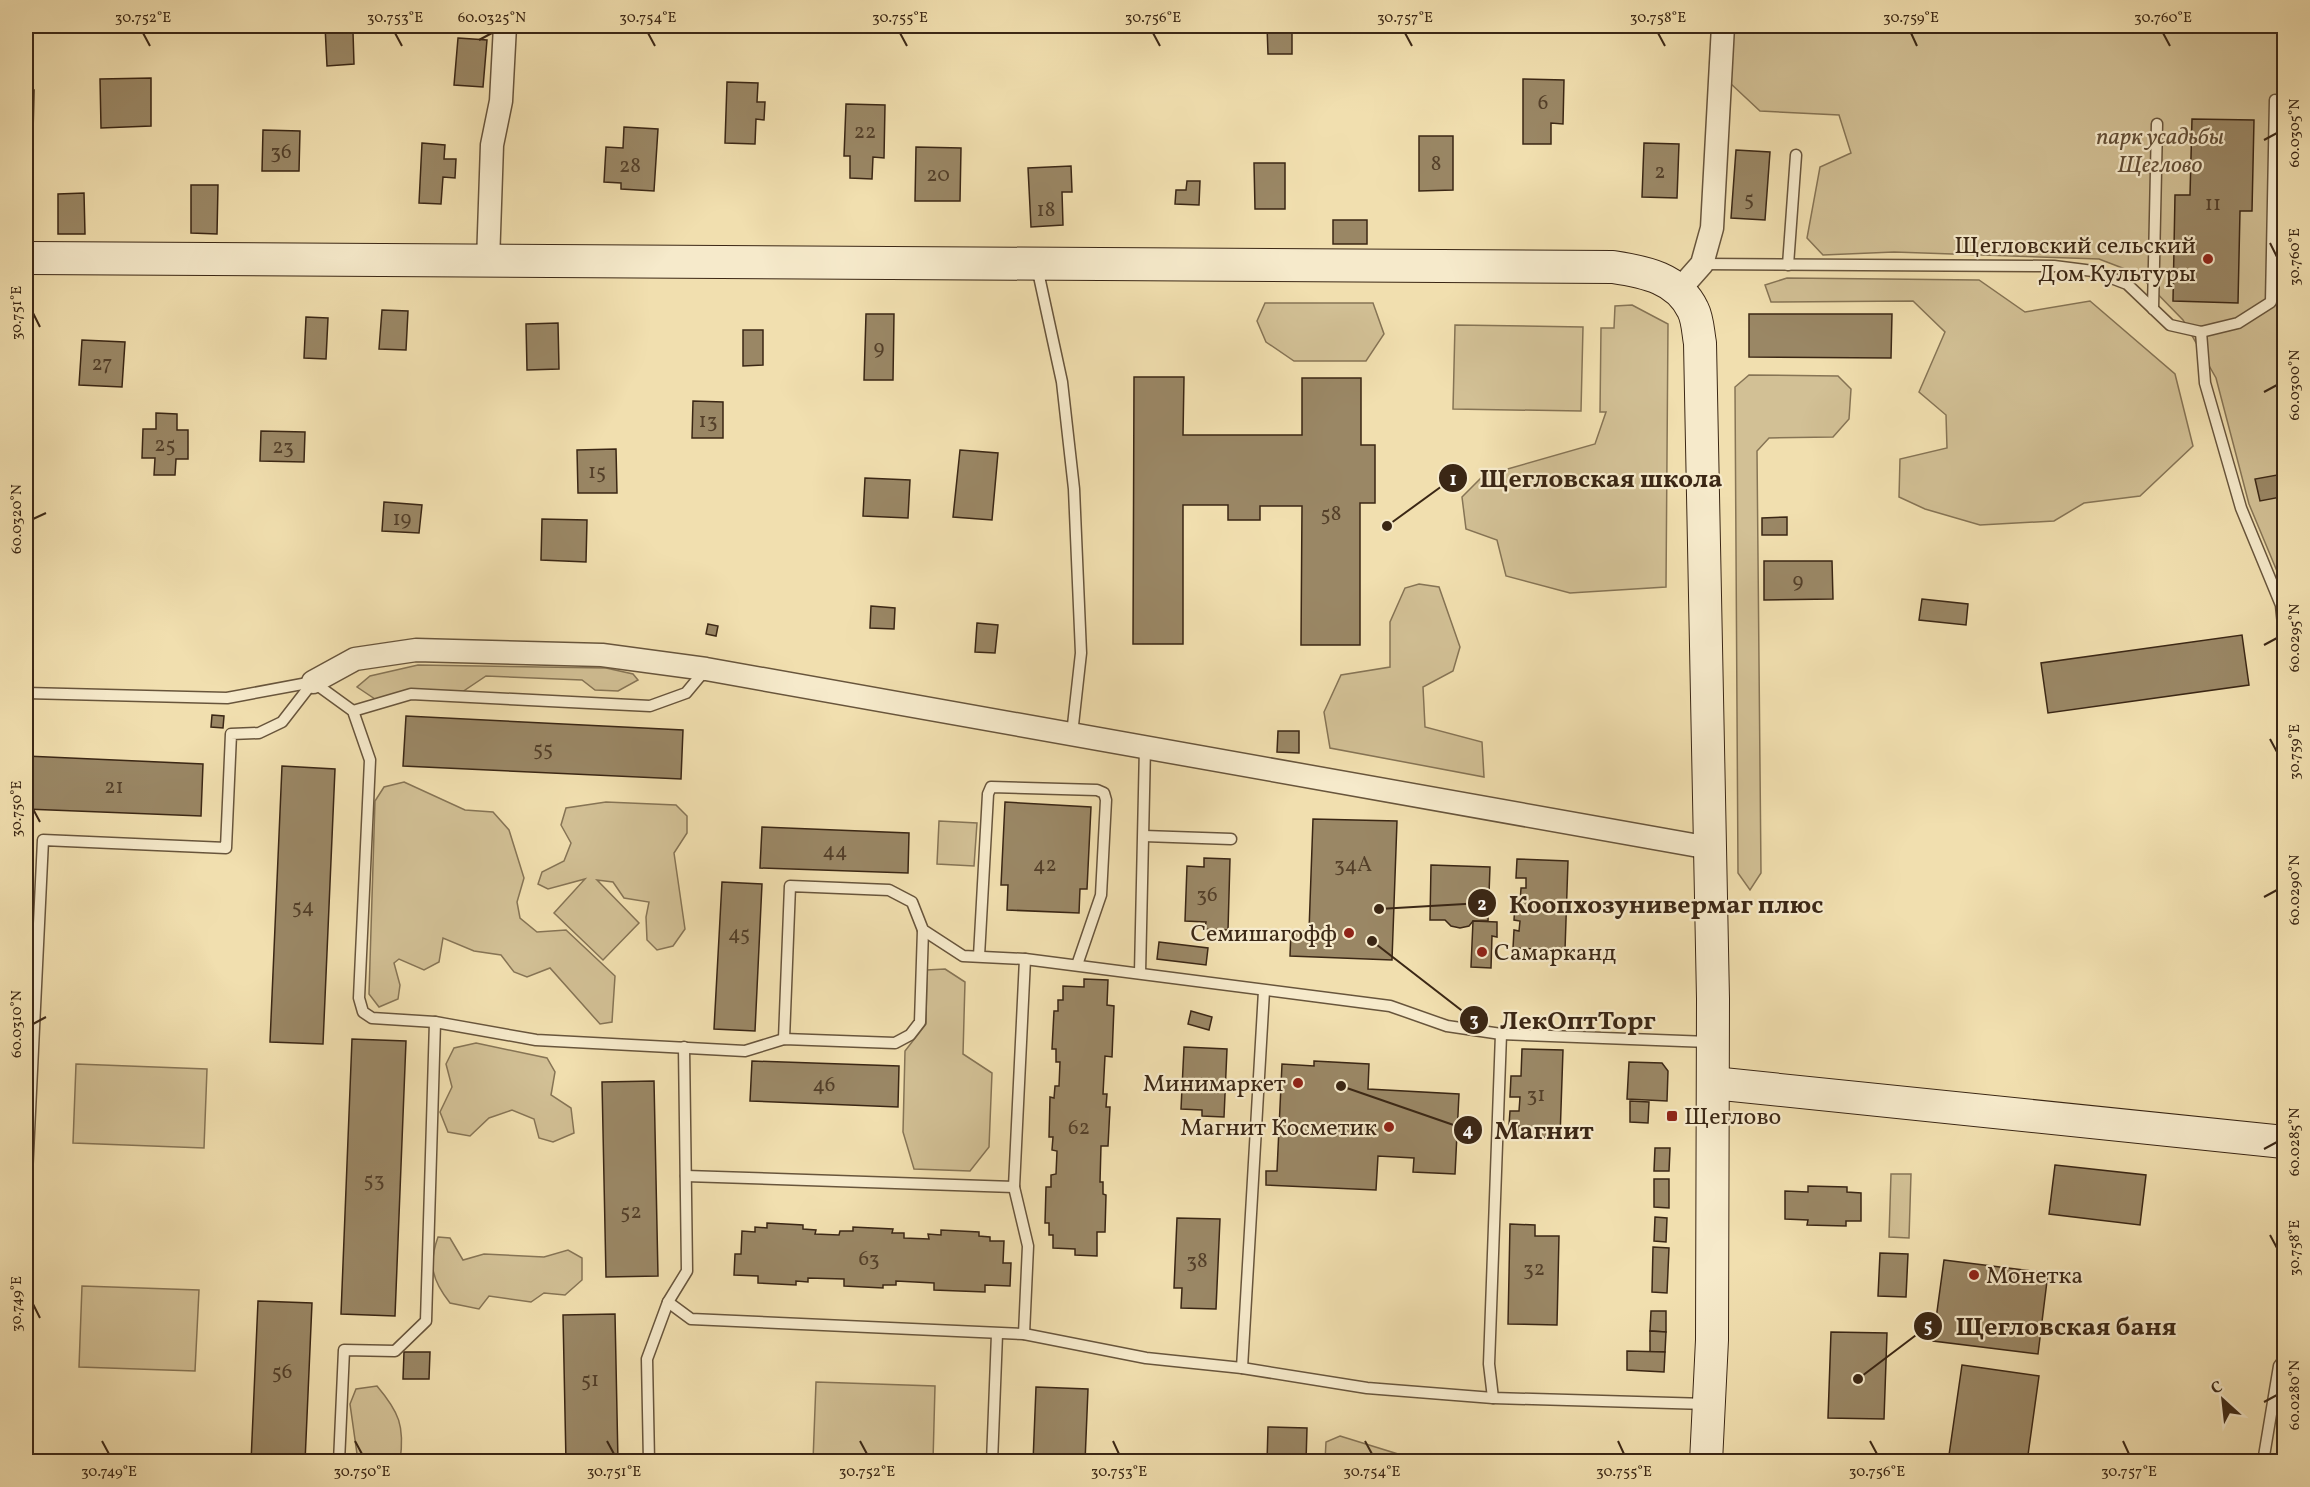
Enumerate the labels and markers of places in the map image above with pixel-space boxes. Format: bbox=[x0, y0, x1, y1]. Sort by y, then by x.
place label: Щегловский сельский Дом Культуры bbox=[1954, 230, 2196, 292]
marker: Щегловский сельский Дом Культуры bbox=[2201, 252, 2215, 266]
callout: Щегловская школа bbox=[1438, 456, 1735, 500]
callout: Коопхозунивермаг плюс bbox=[1467, 881, 1836, 925]
place label: Семишагофф bbox=[1190, 918, 1337, 952]
marker: Семишагофф bbox=[1342, 926, 1356, 940]
place label: Самарканд bbox=[1494, 937, 1616, 971]
marker: Самарканд bbox=[1475, 945, 1489, 959]
callout: ЛекОптТорг bbox=[1459, 998, 1668, 1042]
place label: Минимаркет bbox=[1143, 1068, 1286, 1102]
marker: Минимаркет bbox=[1291, 1076, 1305, 1090]
place label: Щеглово bbox=[1684, 1101, 1781, 1135]
callout: Магнит bbox=[1453, 1108, 1606, 1152]
marker: Щеглово bbox=[1665, 1109, 1679, 1123]
place label: Магнит Косметик bbox=[1180, 1112, 1377, 1146]
marker: Магнит Косметик bbox=[1382, 1120, 1396, 1134]
place label: Монетка bbox=[1986, 1260, 2083, 1294]
marker: Монетка bbox=[1967, 1268, 1981, 1282]
callout: Щегловская баня bbox=[1913, 1304, 2188, 1348]

